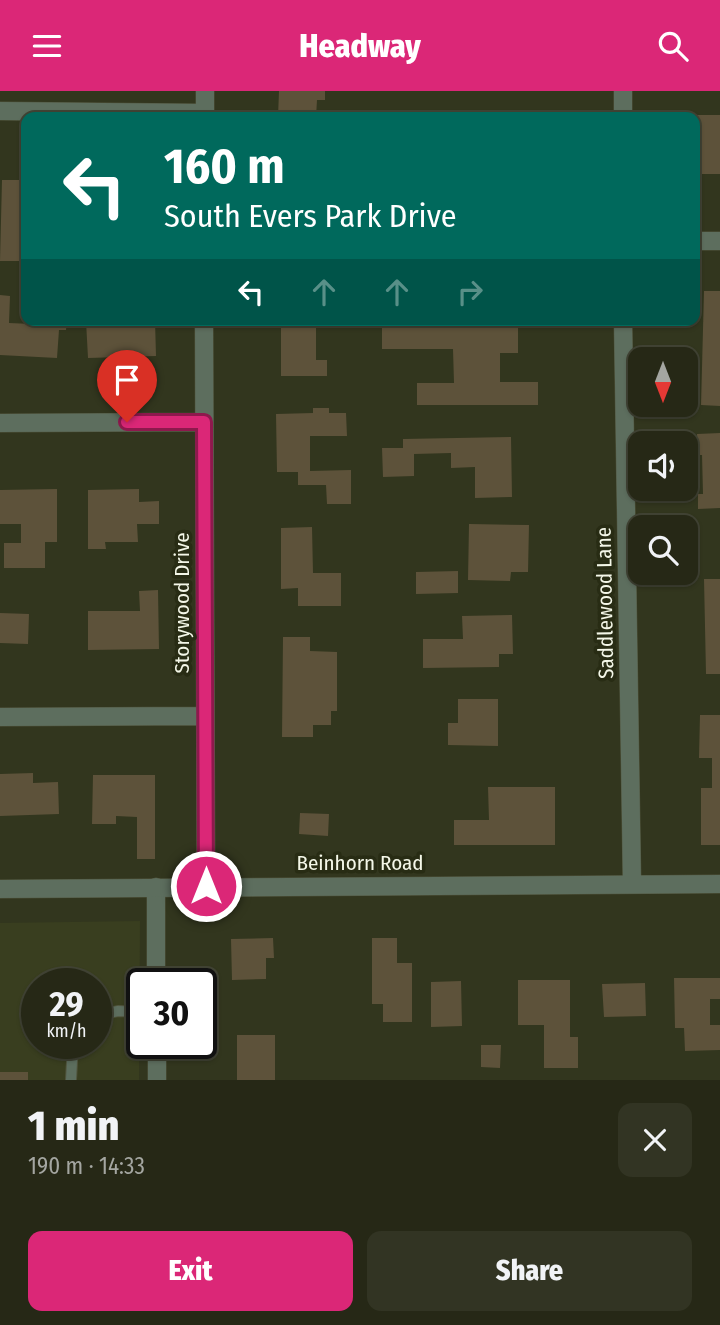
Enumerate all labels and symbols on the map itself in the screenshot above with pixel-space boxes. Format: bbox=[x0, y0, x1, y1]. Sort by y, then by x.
north arrow bbox=[628, 347, 698, 417]
pin bbox=[97, 350, 157, 422]
street label: Saddlewood Lane bbox=[591, 527, 619, 679]
street label: Storywood Drive bbox=[169, 532, 195, 674]
position arrow bbox=[169, 849, 243, 923]
street label: Beinhorn Road bbox=[296, 850, 424, 876]
speed limit sign: 30 bbox=[126, 968, 217, 1059]

